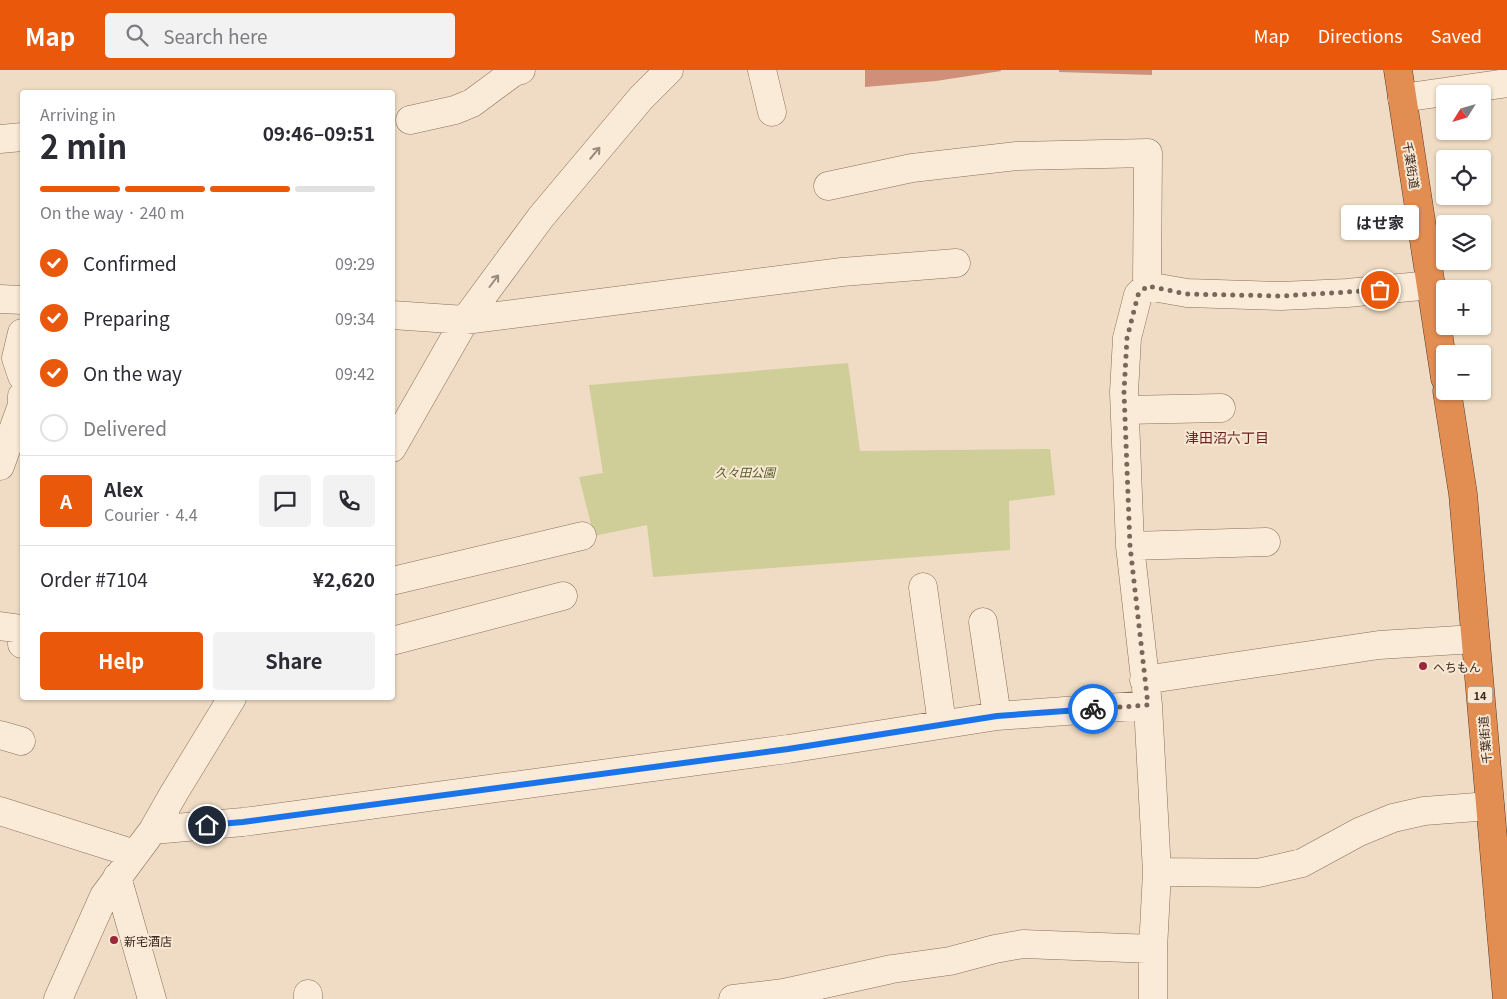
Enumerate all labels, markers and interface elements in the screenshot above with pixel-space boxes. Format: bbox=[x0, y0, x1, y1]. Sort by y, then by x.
search box bbox=[105, 13, 455, 58]
text: Map bbox=[25, 18, 75, 53]
icon: search bbox=[123, 21, 151, 49]
text: Search here bbox=[163, 22, 268, 49]
text: Map bbox=[1254, 22, 1290, 48]
text: Directions bbox=[1318, 22, 1403, 48]
text: Saved bbox=[1431, 22, 1482, 48]
north arrow bbox=[1436, 85, 1491, 140]
map controls bbox=[1436, 85, 1491, 400]
text: Arriving in bbox=[40, 102, 116, 126]
text: 09:46–09:51 bbox=[263, 119, 375, 146]
text: 2 min bbox=[40, 122, 127, 168]
street label: 千葉街道 bbox=[1400, 140, 1424, 190]
one-way arrow bbox=[589, 147, 600, 160]
button: locate bbox=[1436, 150, 1491, 205]
text: On the way · 240 m bbox=[40, 200, 185, 224]
callout: はせ家 bbox=[1341, 205, 1419, 240]
text: はせ家 bbox=[1356, 210, 1404, 234]
button: layers bbox=[1436, 215, 1491, 270]
icon: check bbox=[40, 249, 68, 277]
text: Confirmed bbox=[83, 249, 177, 276]
text: 09:29 bbox=[335, 251, 375, 275]
pin bbox=[1359, 269, 1401, 311]
one-way arrow bbox=[489, 274, 499, 288]
icon: bag bbox=[1366, 276, 1394, 304]
button: + bbox=[1436, 280, 1491, 335]
icon: check bbox=[40, 304, 68, 332]
text: Preparing bbox=[83, 304, 170, 331]
text: 09:34 bbox=[335, 306, 375, 330]
button: − bbox=[1436, 345, 1491, 400]
icon: check bbox=[40, 359, 68, 387]
text: On the way bbox=[83, 359, 182, 386]
text: 09:42 bbox=[335, 361, 375, 385]
text: Delivered bbox=[83, 414, 167, 441]
district label: 津田沼六丁目 bbox=[1185, 427, 1269, 447]
park label: 久々田公園 bbox=[715, 463, 777, 480]
text: Alex bbox=[104, 475, 143, 502]
button: chat bbox=[259, 475, 311, 527]
button: phone bbox=[323, 475, 375, 527]
text: A bbox=[60, 487, 72, 514]
text: Courier · 4.4 bbox=[104, 502, 198, 526]
text: Order #7104 bbox=[40, 565, 148, 592]
text: ¥2,620 bbox=[313, 565, 375, 592]
button: Help bbox=[40, 632, 203, 690]
button: Share bbox=[213, 632, 375, 690]
place label: へちもん bbox=[1433, 658, 1481, 675]
marker: へちもん bbox=[1417, 660, 1429, 672]
courier bbox=[1068, 684, 1118, 734]
road number: 14 bbox=[1468, 686, 1492, 704]
icon: bike bbox=[1079, 695, 1107, 723]
street label: 千葉街道 bbox=[1473, 715, 1495, 765]
pin bbox=[186, 804, 228, 846]
icon: home bbox=[193, 811, 221, 839]
place label: 新宅酒店 bbox=[124, 932, 172, 949]
marker: 新宅酒店 bbox=[108, 934, 120, 946]

